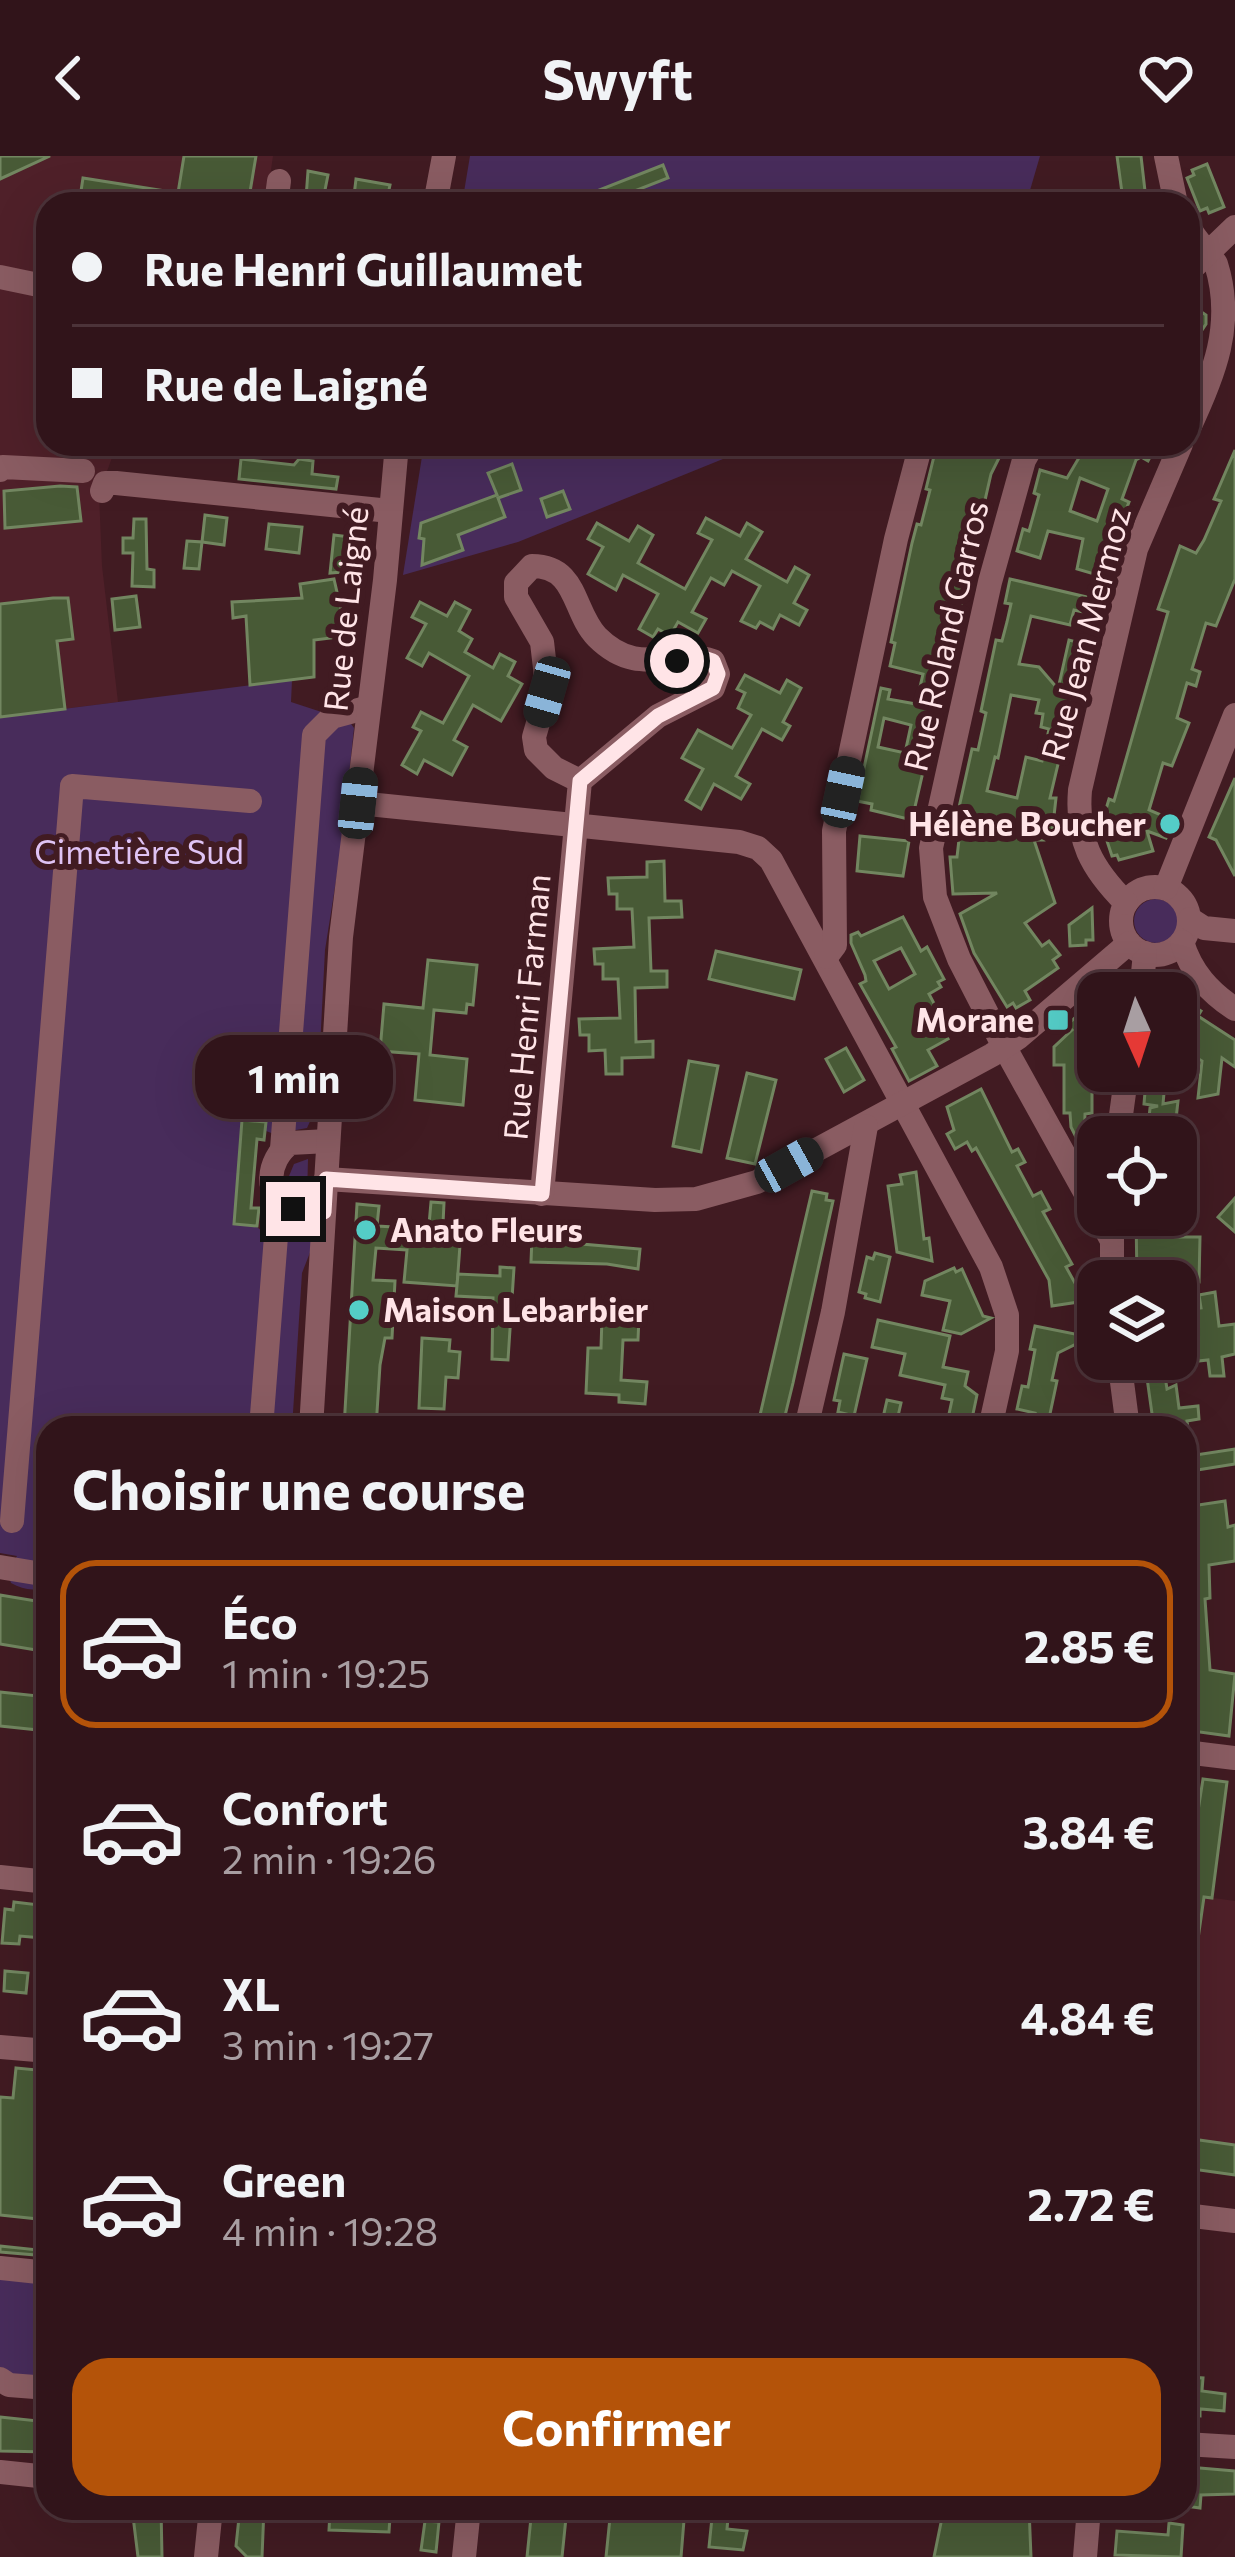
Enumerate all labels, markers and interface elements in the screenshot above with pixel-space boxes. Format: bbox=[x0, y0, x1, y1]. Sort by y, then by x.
icon: back bbox=[36, 45, 102, 111]
text: Swyft bbox=[542, 45, 693, 111]
icon: heart bbox=[1133, 45, 1199, 111]
text: Rue Henri Guillaumet bbox=[144, 240, 582, 295]
text: Rue de Laigné bbox=[144, 355, 428, 410]
street label: Rue Roland Garros bbox=[893, 496, 996, 775]
street label: Rue Jean Mermoz bbox=[1031, 502, 1138, 765]
street label: Rue de Laigné bbox=[313, 504, 376, 713]
route start bbox=[650, 634, 704, 688]
car bbox=[520, 652, 574, 732]
car bbox=[818, 753, 868, 831]
car bbox=[336, 765, 380, 841]
place label: Hélène Boucher bbox=[908, 802, 1146, 843]
marker: Hélène Boucher bbox=[1157, 811, 1183, 837]
park label: Cimetière Sud bbox=[34, 830, 244, 871]
street label: Rue Henri Farman bbox=[493, 872, 558, 1142]
north arrow bbox=[1077, 972, 1197, 1092]
map controls bbox=[1077, 972, 1197, 1380]
place label: Morane bbox=[916, 998, 1034, 1039]
marker: Morane bbox=[1045, 1007, 1071, 1033]
callout: 1 min bbox=[194, 1035, 392, 1119]
text: 1 min bbox=[248, 1053, 340, 1101]
button: locate bbox=[1077, 1116, 1197, 1236]
car bbox=[749, 1132, 829, 1198]
route end bbox=[266, 1182, 320, 1236]
place label: Anato Fleurs bbox=[390, 1208, 583, 1249]
marker: Anato Fleurs bbox=[353, 1217, 379, 1243]
button: layers bbox=[1077, 1260, 1197, 1380]
place label: Maison Lebarbier bbox=[383, 1288, 649, 1329]
marker: Maison Lebarbier bbox=[346, 1297, 372, 1323]
text: Choisir une course bbox=[72, 1455, 525, 1521]
icon: car bbox=[78, 1590, 186, 1698]
text: Éco bbox=[222, 1593, 298, 1648]
text: 2.85 € bbox=[1024, 1617, 1155, 1672]
text: 1 min · 19:25 bbox=[222, 1648, 430, 1696]
icon: car bbox=[78, 1776, 186, 1884]
text: Confort bbox=[222, 1779, 388, 1834]
text: 3.84 € bbox=[1022, 1803, 1155, 1858]
text: 2 min · 19:26 bbox=[222, 1834, 436, 1882]
icon: car bbox=[78, 1962, 186, 2070]
text: XL bbox=[222, 1965, 280, 2020]
text: 4.84 € bbox=[1021, 1989, 1155, 2044]
text: 3 min · 19:27 bbox=[222, 2020, 434, 2068]
icon: car bbox=[78, 2148, 186, 2256]
text: Green bbox=[222, 2151, 346, 2206]
text: 2.72 € bbox=[1027, 2175, 1155, 2230]
text: 4 min · 19:28 bbox=[222, 2206, 438, 2254]
button: Confirmer bbox=[72, 2358, 1161, 2496]

